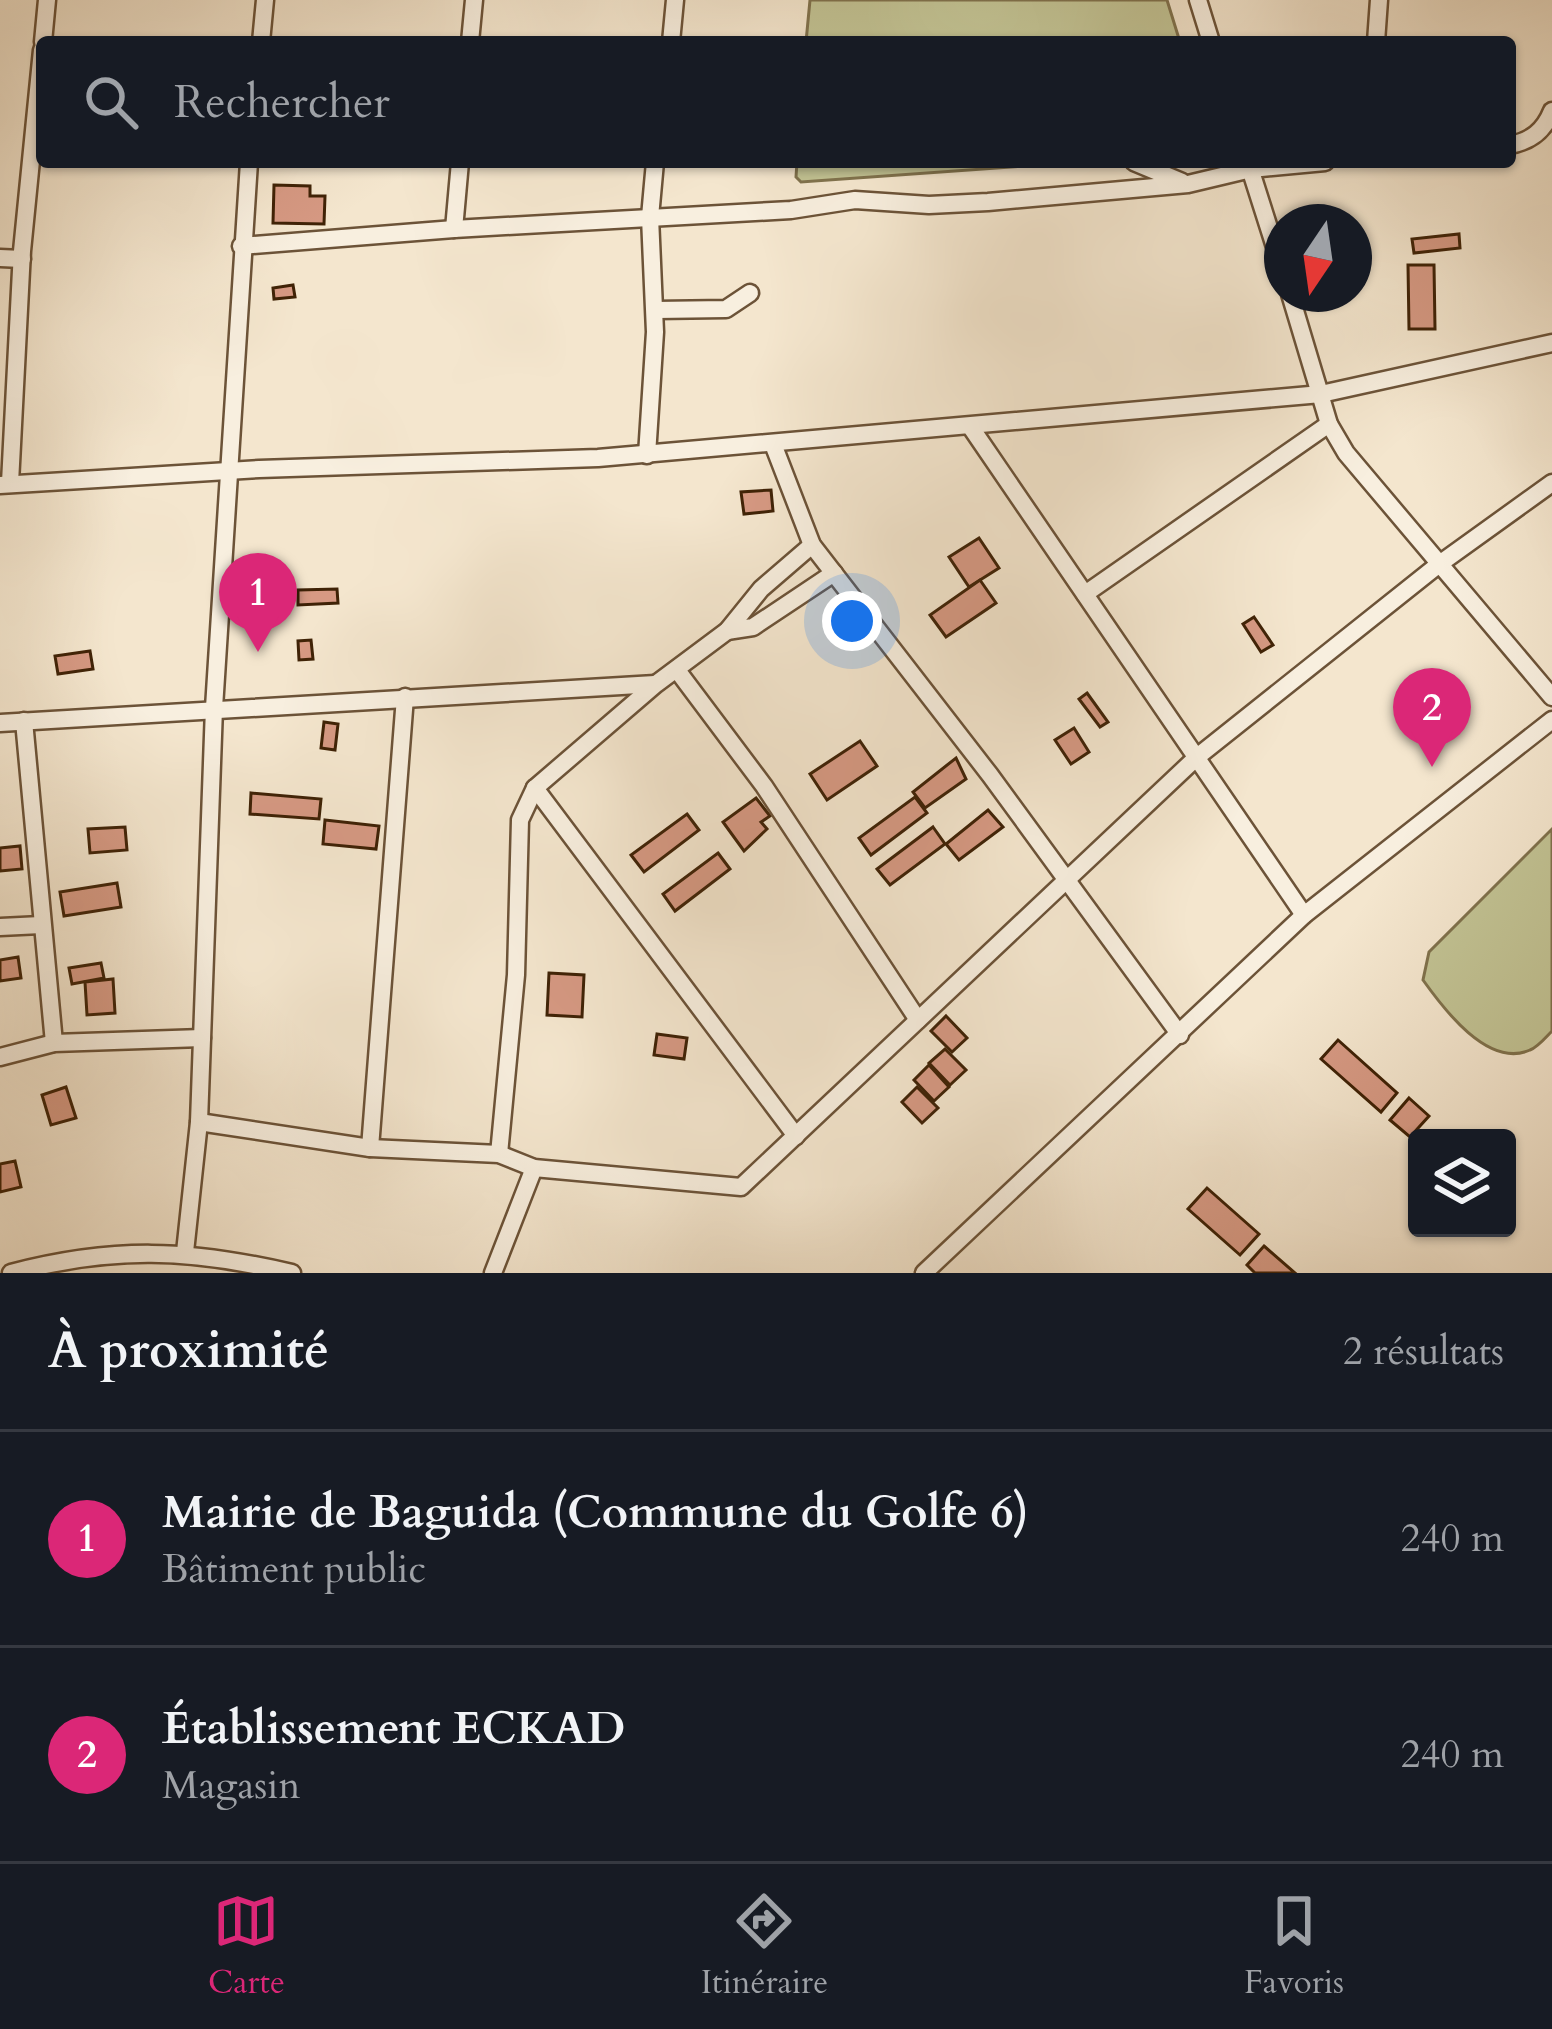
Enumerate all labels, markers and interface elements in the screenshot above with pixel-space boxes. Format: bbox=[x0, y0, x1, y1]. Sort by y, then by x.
search box bbox=[36, 36, 1516, 168]
icon: search bbox=[78, 69, 144, 135]
text: Rechercher bbox=[174, 72, 390, 133]
north arrow bbox=[1264, 204, 1372, 312]
pin: 1 bbox=[219, 553, 297, 652]
your location bbox=[822, 591, 882, 651]
pin: 2 bbox=[1393, 668, 1471, 767]
map controls bbox=[1408, 1129, 1516, 1237]
button: layers bbox=[1408, 1129, 1516, 1237]
text: À proximité bbox=[48, 1316, 329, 1386]
text: 2 résultats bbox=[1343, 1325, 1504, 1378]
text: Mairie de Baguida (Commune du Golfe 6) bbox=[162, 1482, 1029, 1543]
text: 1 bbox=[77, 1512, 97, 1565]
text: 240 m bbox=[1401, 1512, 1504, 1565]
text: Bâtiment public bbox=[162, 1543, 426, 1596]
text: Établissement ECKAD bbox=[162, 1698, 625, 1759]
text: 2 bbox=[77, 1728, 97, 1781]
text: 240 m bbox=[1401, 1728, 1504, 1781]
text: Magasin bbox=[162, 1759, 300, 1812]
tab: Carte bbox=[208, 1888, 285, 2005]
tab: Itinéraire bbox=[701, 1888, 828, 2005]
tab: Favoris bbox=[1244, 1888, 1344, 2005]

